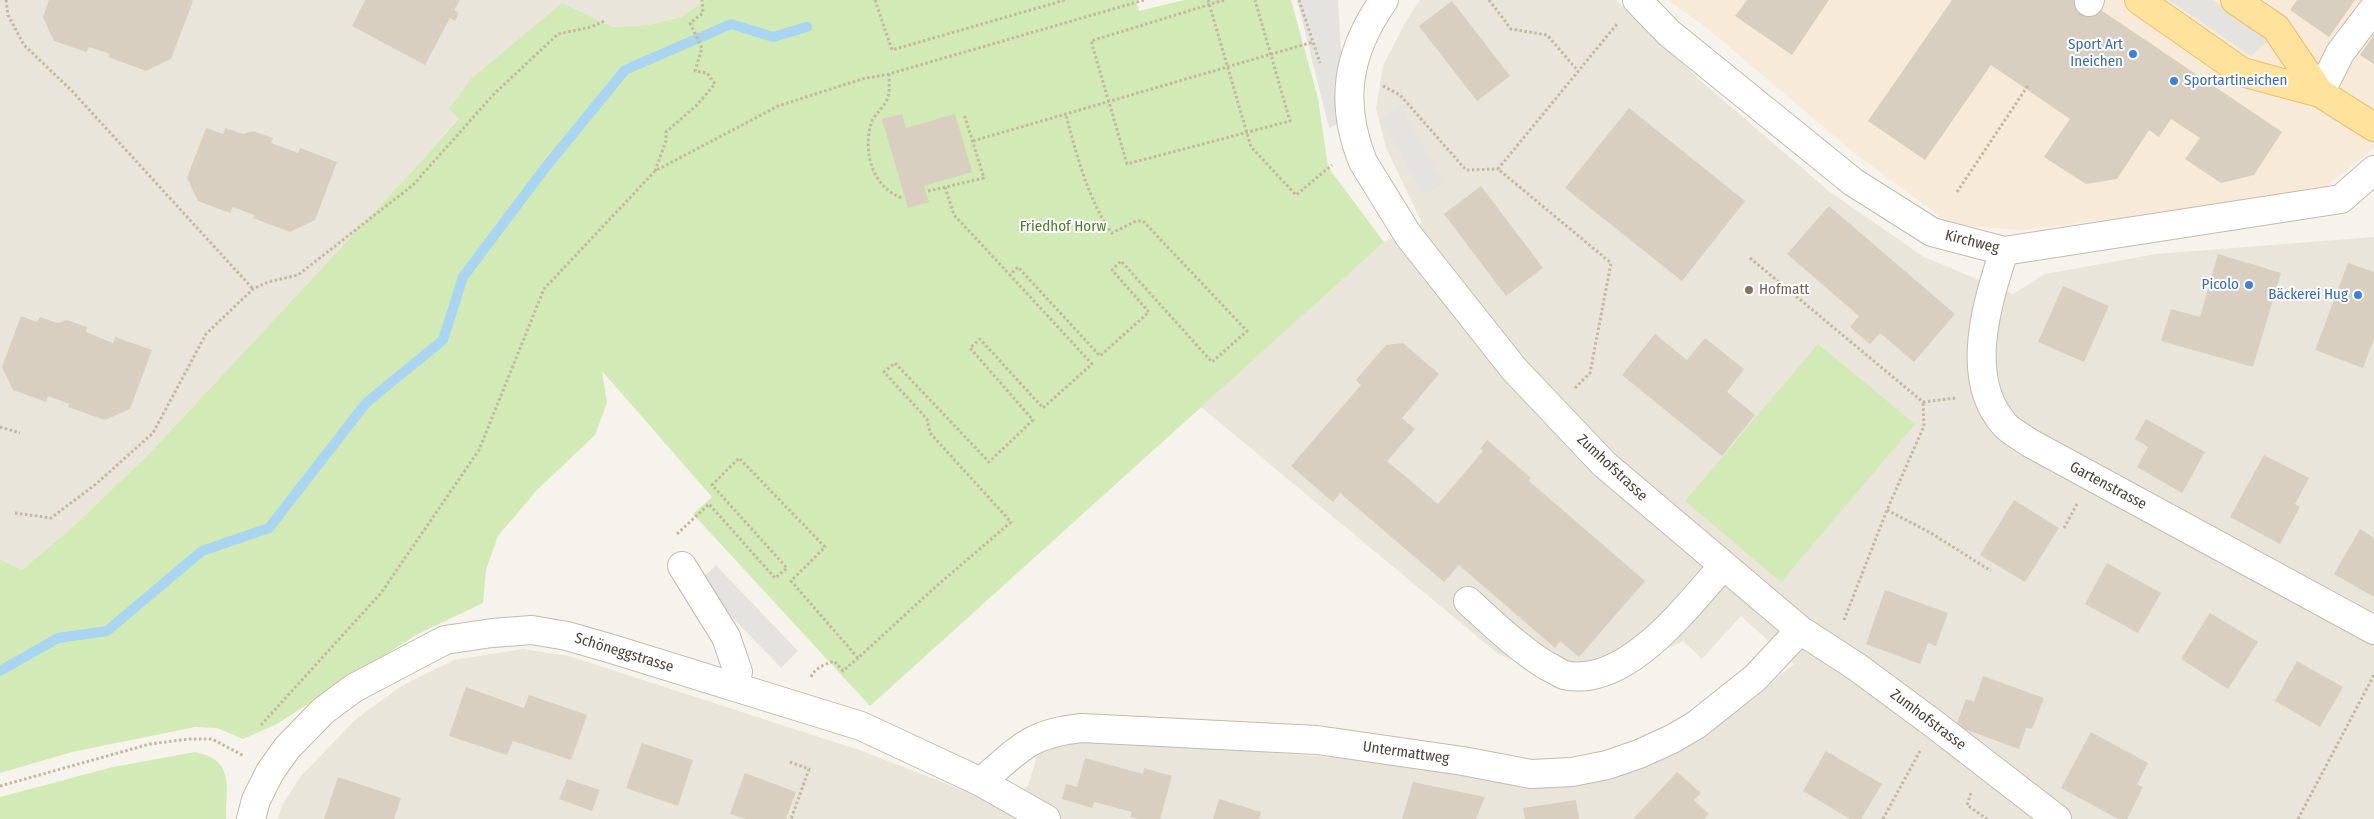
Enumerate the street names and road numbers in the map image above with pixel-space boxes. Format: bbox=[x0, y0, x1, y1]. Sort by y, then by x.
street label: Kirchweg bbox=[1943, 227, 2001, 257]
street label: Zumhofstrasse bbox=[1573, 431, 1651, 505]
street label: Gartenstrasse bbox=[2066, 458, 2150, 514]
street label: Schöneggstrasse bbox=[572, 629, 676, 677]
street label: Zumhofstrasse bbox=[1887, 686, 1969, 754]
street label: Untermattweg bbox=[1362, 738, 1450, 768]

